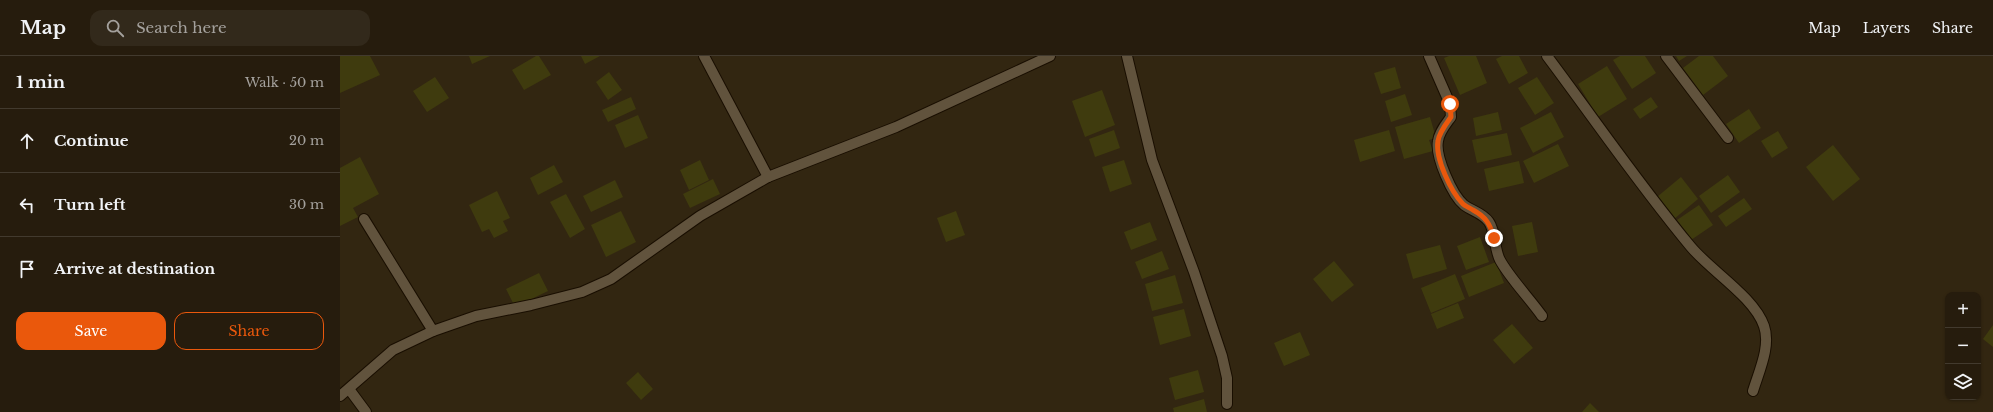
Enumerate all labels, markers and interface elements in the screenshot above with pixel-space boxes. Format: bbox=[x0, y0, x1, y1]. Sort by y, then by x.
search box bbox=[90, 10, 370, 46]
text: Map bbox=[20, 16, 66, 39]
icon: search bbox=[104, 17, 126, 39]
text: Search here bbox=[136, 18, 227, 37]
text: Map bbox=[1808, 19, 1841, 37]
text: Layers bbox=[1863, 19, 1910, 37]
text: Share bbox=[1932, 19, 1973, 37]
text: 1 min bbox=[16, 72, 65, 93]
text: Walk · 50 m bbox=[245, 74, 324, 91]
route start bbox=[1441, 95, 1459, 113]
icon: ahead bbox=[16, 130, 38, 152]
text: Continue bbox=[54, 131, 129, 150]
text: 20 m bbox=[289, 132, 324, 149]
icon: left bbox=[16, 194, 38, 216]
text: Turn left bbox=[54, 195, 125, 214]
text: 30 m bbox=[289, 196, 324, 213]
route end bbox=[1485, 229, 1503, 247]
icon: arrive bbox=[16, 258, 38, 280]
text: Arrive at destination bbox=[54, 259, 215, 278]
map controls bbox=[1945, 292, 1981, 400]
button: + bbox=[1945, 292, 1981, 328]
button: Save bbox=[16, 312, 166, 350]
button: Share bbox=[174, 312, 324, 350]
button: − bbox=[1945, 328, 1981, 364]
button: layers bbox=[1945, 364, 1981, 400]

